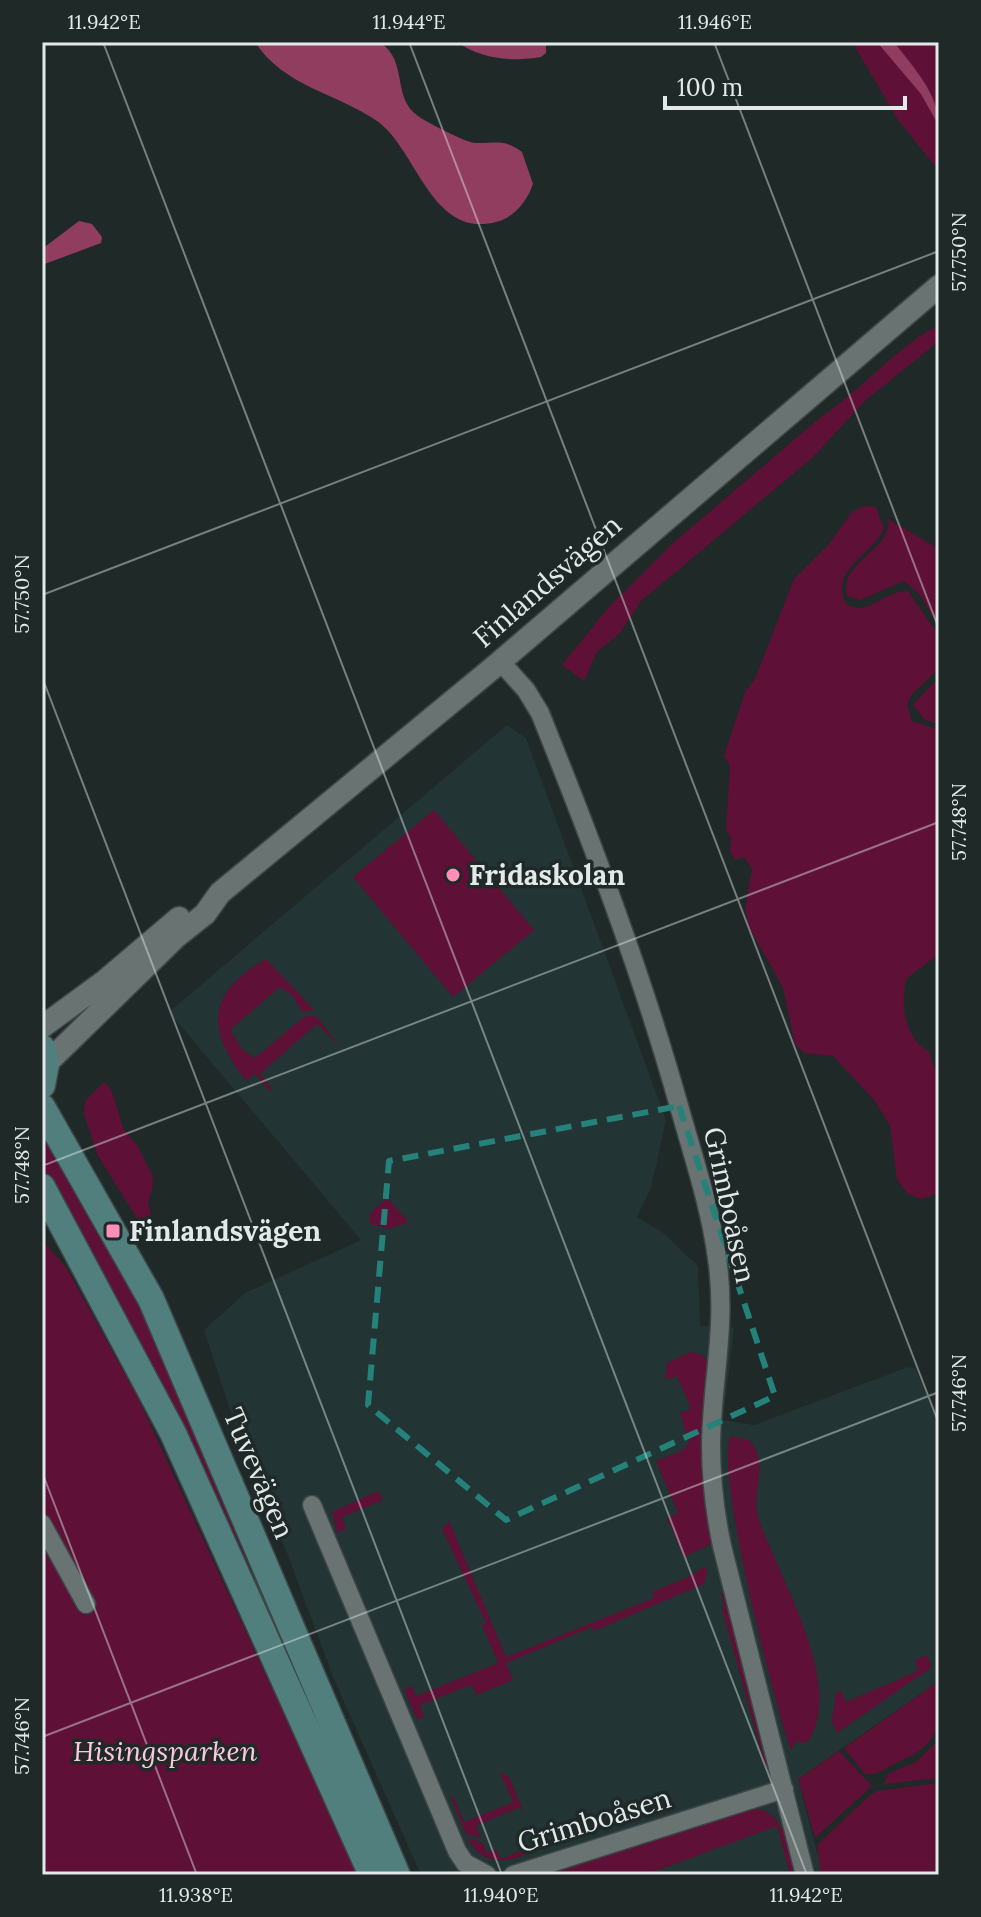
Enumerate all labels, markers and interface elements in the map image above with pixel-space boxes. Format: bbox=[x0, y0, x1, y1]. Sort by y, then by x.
text: 11.942°E bbox=[67, 9, 141, 34]
text: 11.944°E bbox=[373, 9, 446, 34]
text: 11.946°E bbox=[678, 9, 752, 34]
scale bar bbox=[665, 60, 905, 110]
text: 100 m bbox=[677, 72, 743, 103]
text: 57.750°N bbox=[946, 212, 971, 292]
street label: Finlandsvägen bbox=[466, 507, 628, 655]
text: 57.750°N bbox=[9, 554, 34, 634]
text: 57.748°N bbox=[946, 783, 971, 861]
place label: Fridaskolan bbox=[469, 857, 625, 893]
marker: Fridaskolan bbox=[444, 866, 462, 884]
street label: Grimboåsen bbox=[696, 1124, 764, 1286]
text: 57.748°N bbox=[9, 1126, 34, 1204]
place label: Finlandsvägen bbox=[129, 1213, 321, 1249]
marker: Finlandsvägen bbox=[104, 1222, 122, 1240]
text: 57.746°N bbox=[946, 1354, 971, 1432]
street label: Tuvevägen bbox=[215, 1402, 303, 1544]
text: 57.746°N bbox=[9, 1697, 34, 1775]
park label: Hisingsparken bbox=[73, 1733, 257, 1769]
street label: Grimboåsen bbox=[513, 1780, 675, 1860]
text: 11.938°E bbox=[159, 1882, 233, 1907]
text: 11.940°E bbox=[464, 1882, 538, 1907]
text: 11.942°E bbox=[769, 1882, 843, 1907]

